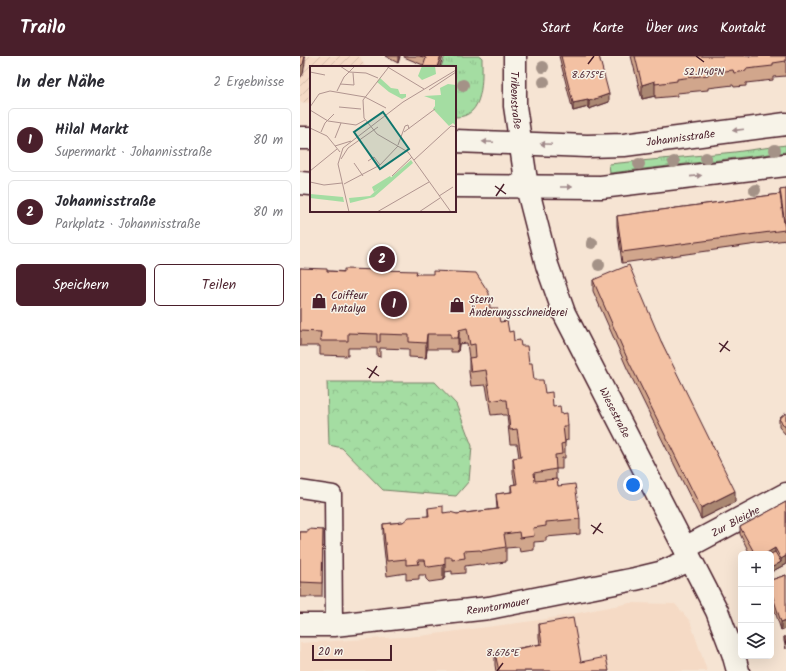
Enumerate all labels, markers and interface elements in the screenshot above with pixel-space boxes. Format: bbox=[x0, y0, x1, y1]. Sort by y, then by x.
text: Trailo bbox=[20, 13, 66, 43]
text: Start bbox=[541, 17, 570, 39]
text: Karte bbox=[592, 17, 624, 39]
text: Über uns bbox=[646, 17, 698, 39]
text: Kontakt bbox=[720, 17, 766, 39]
text: 52.1140°N bbox=[684, 64, 724, 80]
inset map bbox=[310, 66, 456, 212]
text: 8.675°E bbox=[571, 67, 606, 83]
text: In der Nähe bbox=[16, 69, 105, 96]
street label: Tribenstraße bbox=[505, 71, 526, 130]
text: 2 Ergebnisse bbox=[214, 72, 284, 93]
text: Hilal Markt bbox=[55, 118, 129, 142]
street label: Johannisstraße bbox=[645, 125, 716, 152]
one-way arrow bbox=[732, 127, 744, 133]
text: 1 bbox=[28, 130, 32, 151]
text: 80 m bbox=[253, 130, 283, 151]
one-way arrow bbox=[482, 139, 494, 146]
one-way arrow bbox=[540, 141, 552, 148]
text: Supermarkt · Johannisstraße bbox=[55, 142, 212, 163]
one-way arrow bbox=[690, 172, 702, 179]
one-way arrow bbox=[560, 184, 573, 190]
text: Johannisstraße bbox=[55, 190, 156, 214]
text: 2 bbox=[26, 202, 34, 223]
text: 80 m bbox=[253, 202, 283, 223]
text: Parkplatz · Johannisstraße bbox=[55, 214, 200, 235]
pin: 2 bbox=[369, 244, 395, 274]
button: Speichern bbox=[16, 264, 146, 306]
button: Teilen bbox=[154, 264, 284, 306]
place label: Coiffeur Antalya bbox=[331, 287, 369, 318]
pin: 1 bbox=[381, 289, 407, 319]
place label: Stern Änderungsschneiderei bbox=[469, 291, 568, 322]
shop icon: Coiffeur Antalya bbox=[310, 292, 328, 310]
shop icon: Stern Änderungsschneiderei bbox=[448, 296, 466, 314]
street label: Wiesestraße bbox=[594, 384, 635, 441]
your location bbox=[623, 475, 643, 495]
street label: Zur Bleiche bbox=[708, 501, 764, 543]
map controls bbox=[738, 551, 774, 659]
button: + bbox=[738, 551, 774, 587]
button: − bbox=[738, 587, 774, 623]
street label: Renntormauer bbox=[465, 592, 532, 620]
button: layers bbox=[738, 623, 774, 659]
scale bar bbox=[312, 643, 392, 662]
text: 20 m bbox=[318, 643, 343, 661]
text: 8.676°E bbox=[486, 645, 521, 661]

